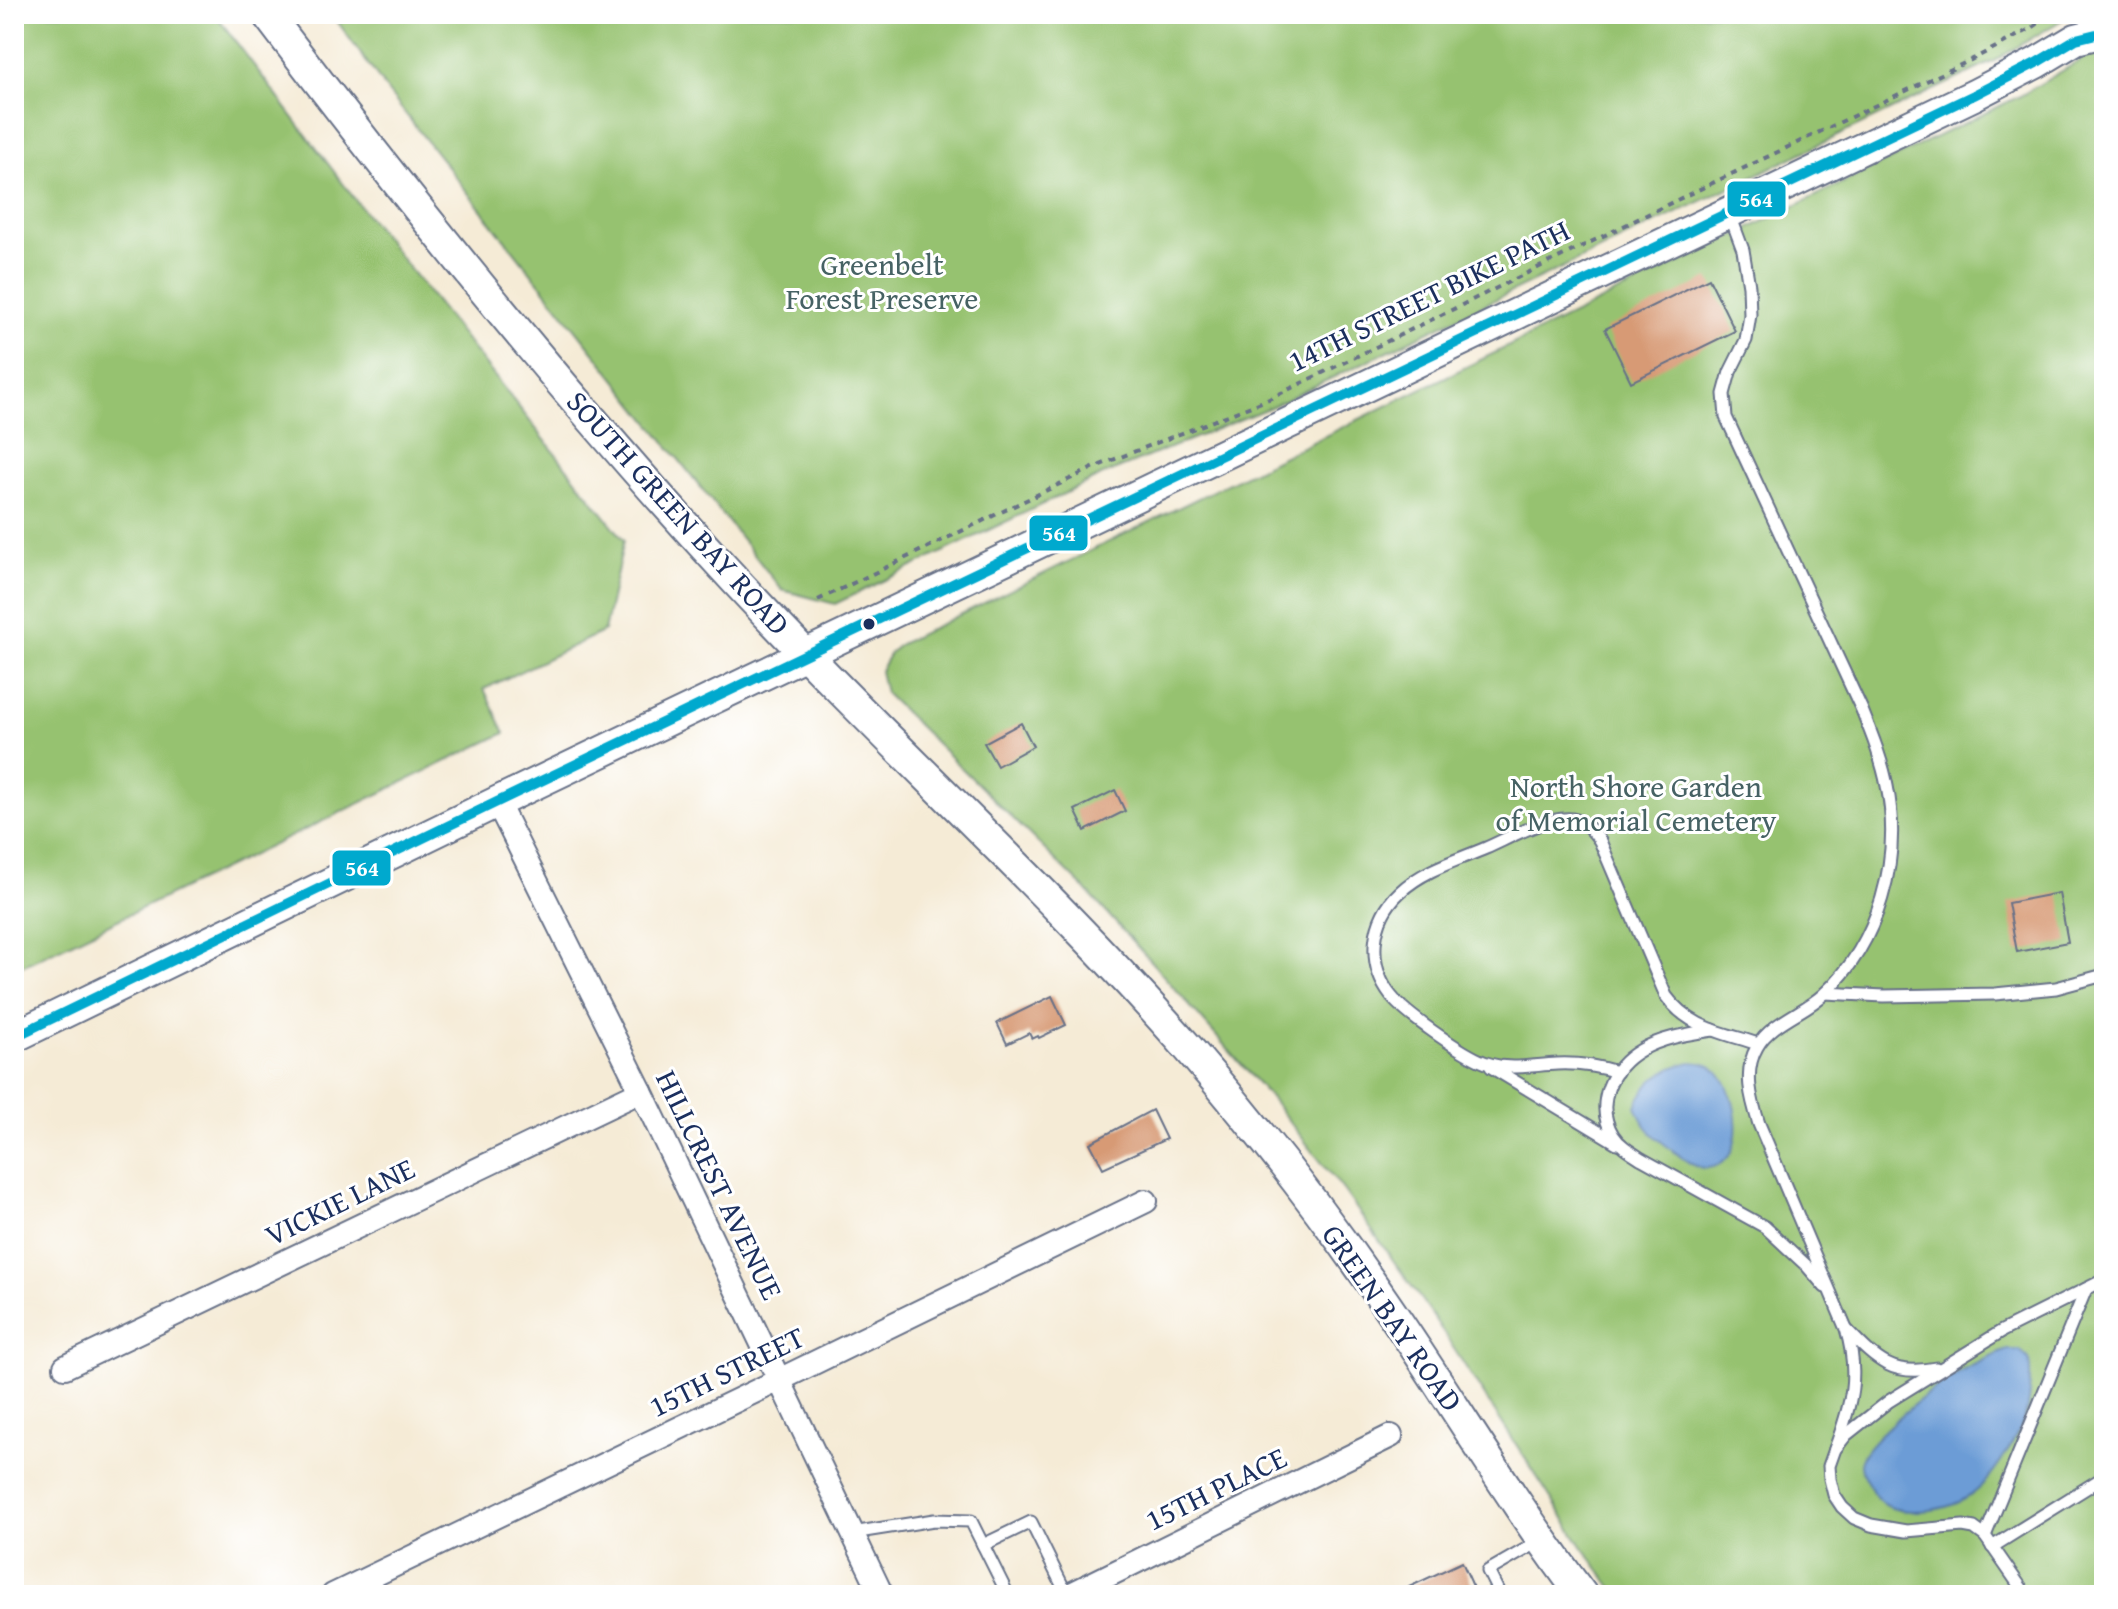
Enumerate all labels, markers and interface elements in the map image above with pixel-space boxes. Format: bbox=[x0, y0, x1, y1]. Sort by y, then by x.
line badge: 564 bbox=[1726, 180, 1787, 218]
text: 564 bbox=[1739, 183, 1773, 215]
street label: 14TH STREET BIKE PATH bbox=[1280, 208, 1577, 382]
park label: Greenbelt Forest Preserve bbox=[786, 242, 978, 320]
street label: SOUTH GREEN BAY ROAD bbox=[557, 380, 801, 644]
line badge: 564 bbox=[1028, 514, 1089, 552]
text: 564 bbox=[1042, 517, 1076, 549]
unlabelled marker bbox=[861, 616, 877, 632]
park label: North Shore Garden of Memorial Cemetery bbox=[1496, 764, 1777, 842]
line badge: 564 bbox=[331, 849, 392, 887]
text: 564 bbox=[345, 852, 379, 884]
street label: HILLCREST AVENUE bbox=[645, 1062, 795, 1307]
street label: VICKIE LANE bbox=[257, 1146, 422, 1256]
street label: GREEN BAY ROAD bbox=[1312, 1215, 1474, 1420]
street label: 15TH STREET bbox=[641, 1314, 812, 1428]
street label: 15TH PLACE bbox=[1138, 1435, 1294, 1541]

